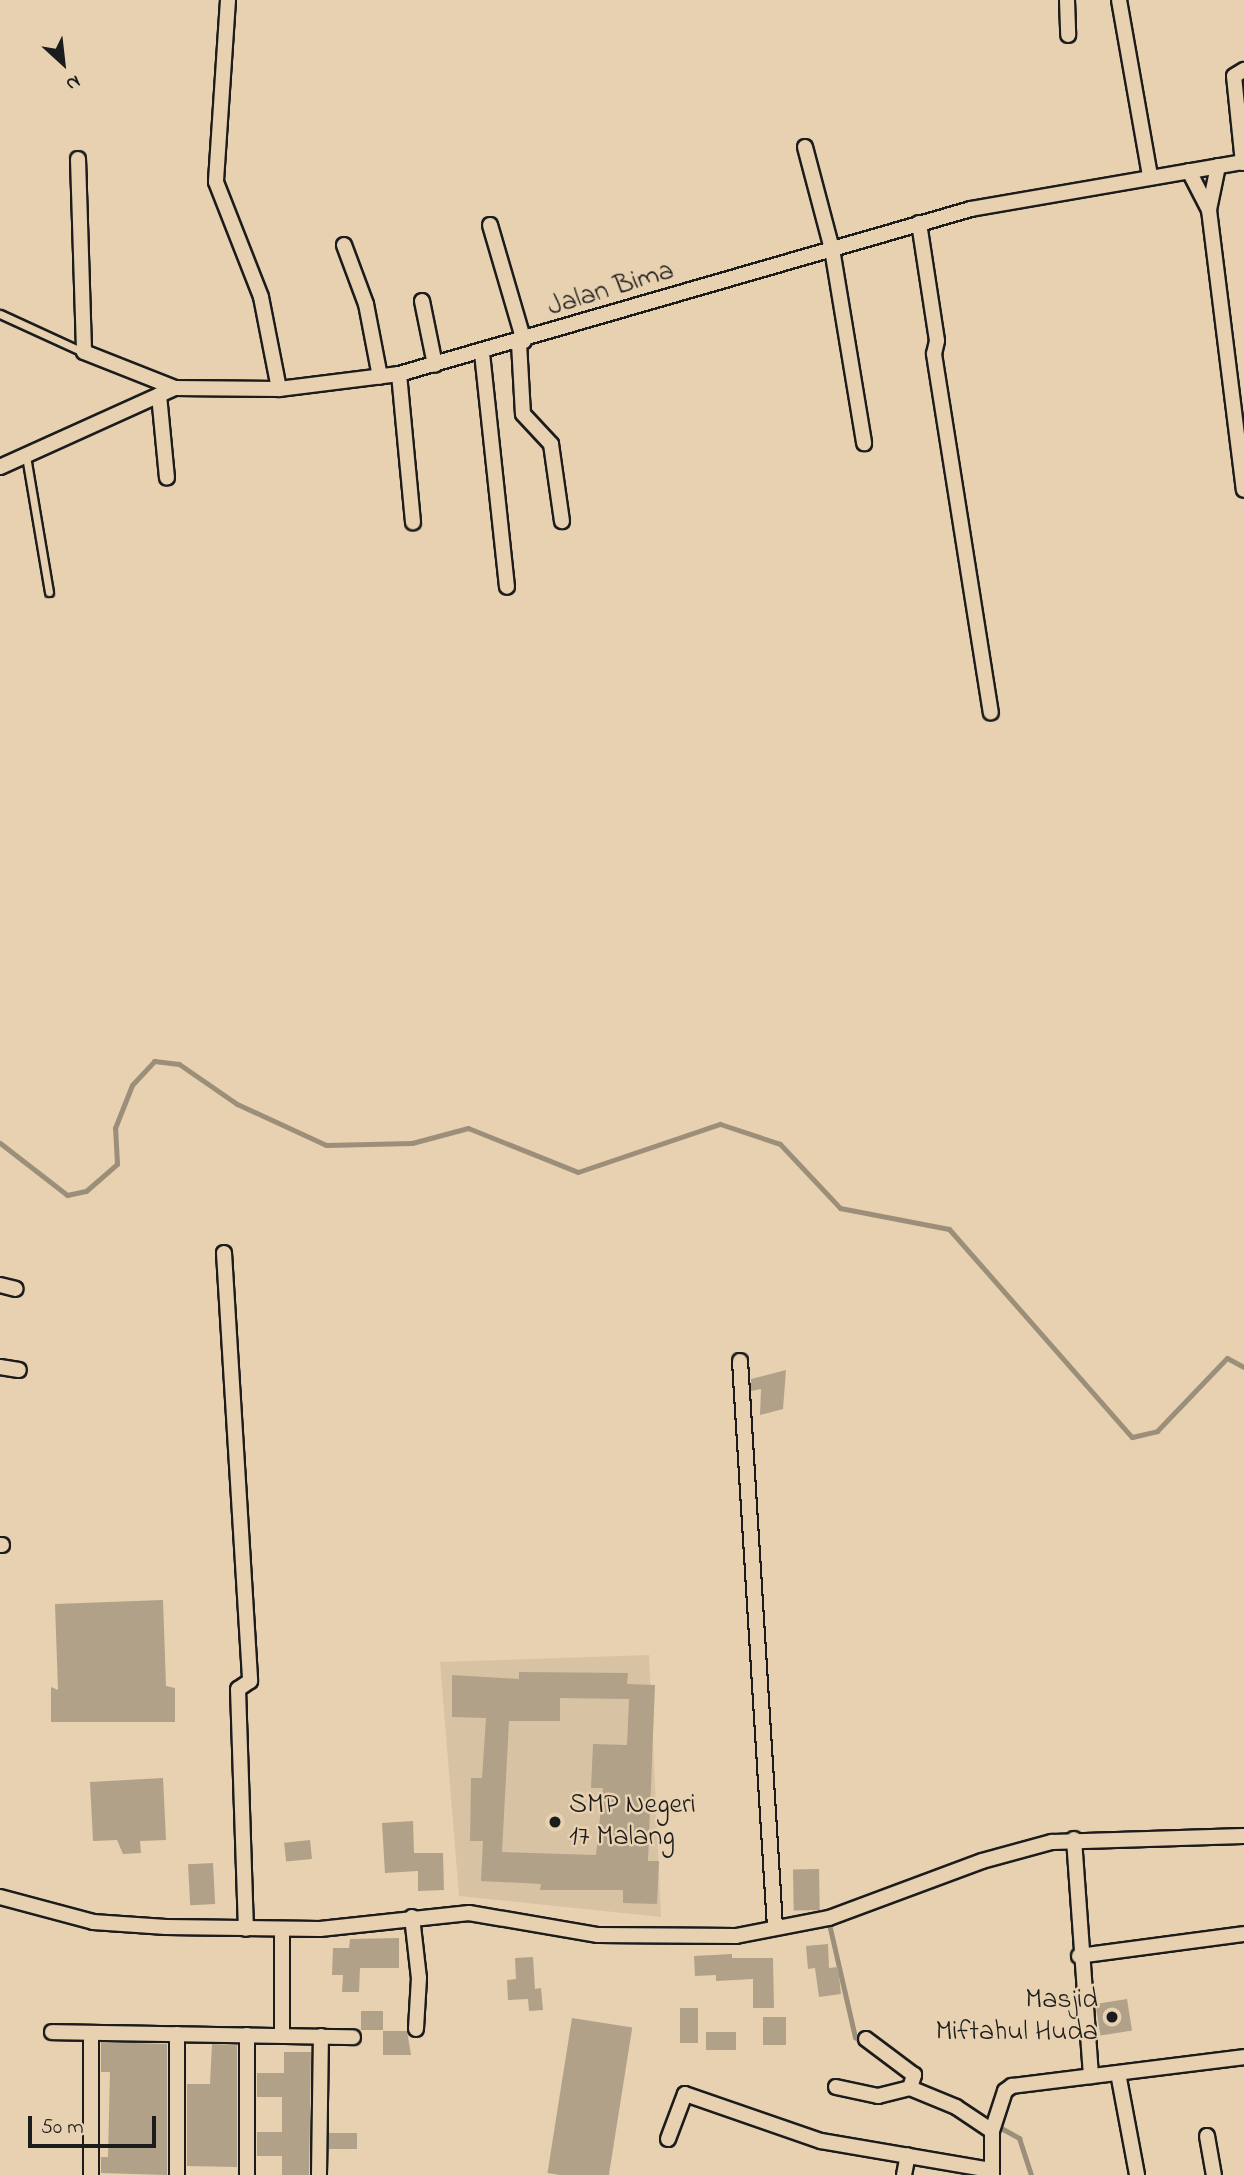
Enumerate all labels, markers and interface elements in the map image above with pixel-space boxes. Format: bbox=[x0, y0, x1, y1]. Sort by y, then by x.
north arrow bbox=[28, 28, 98, 98]
text: N bbox=[61, 67, 85, 97]
street label: Jalan Bima bbox=[544, 255, 678, 325]
place label: SMP Negeri 17 Malang bbox=[569, 1789, 696, 1855]
marker: SMP Negeri 17 Malang bbox=[547, 1814, 563, 1830]
place label: Masjid Miftahul Huda bbox=[936, 1984, 1098, 2050]
marker: Masjid Miftahul Huda bbox=[1104, 2009, 1120, 2025]
scale bar bbox=[32, 2102, 159, 2146]
text: 50 m bbox=[41, 2113, 84, 2143]

